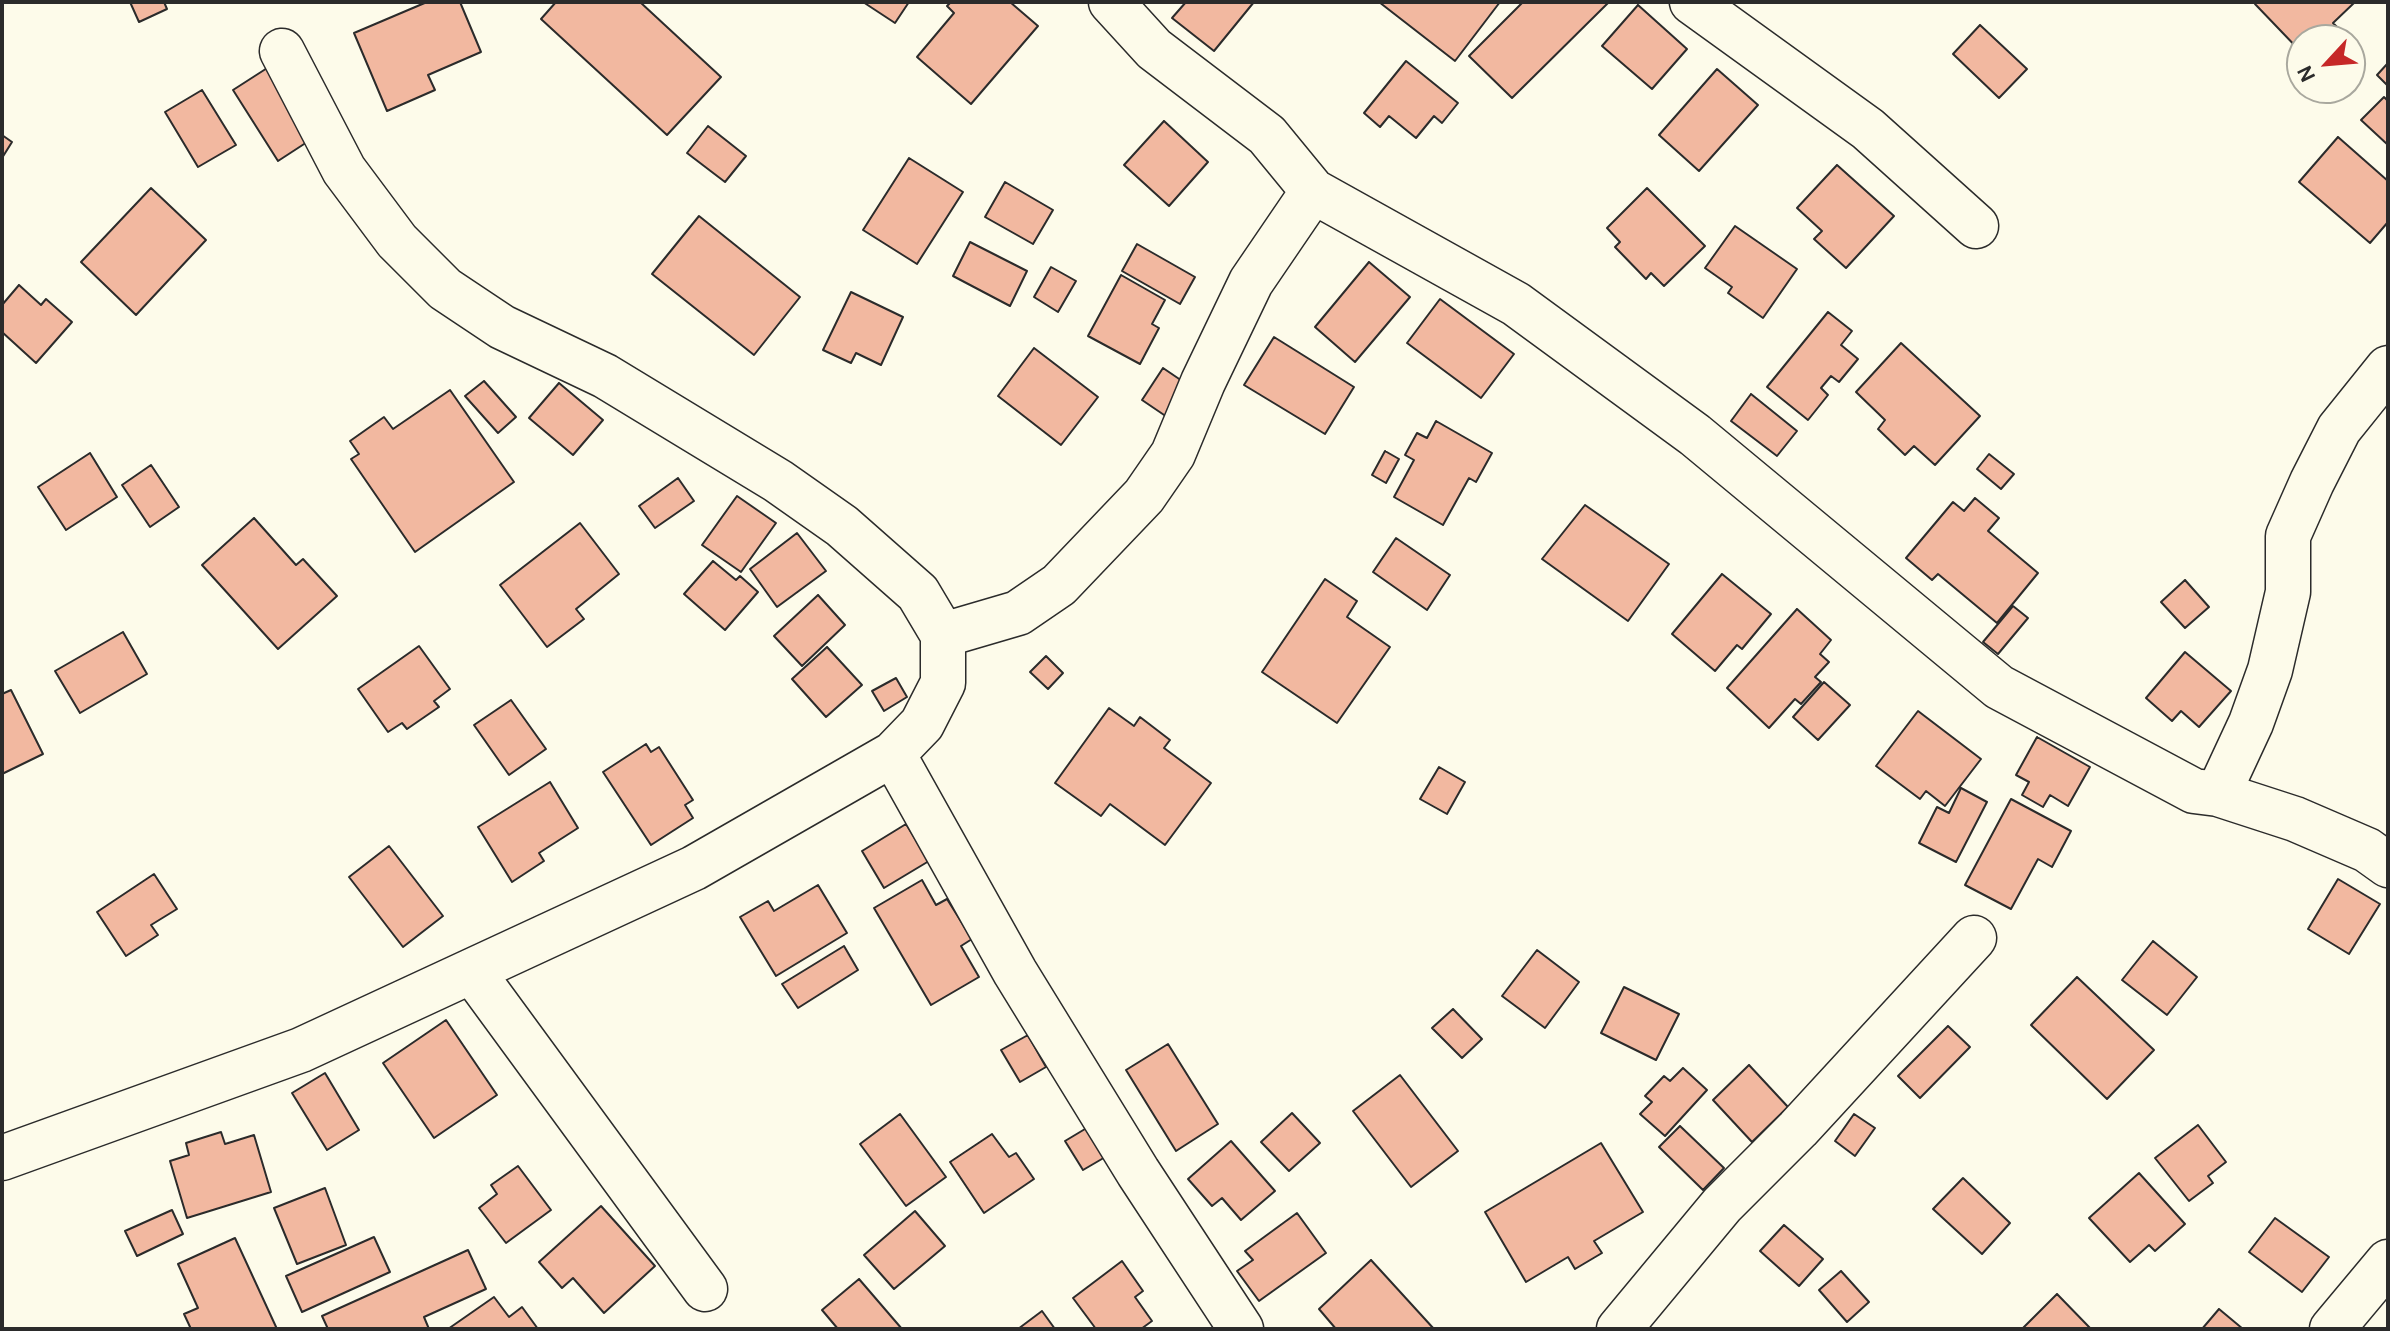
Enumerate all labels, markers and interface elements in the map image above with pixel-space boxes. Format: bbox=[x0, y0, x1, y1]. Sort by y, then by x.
north arrow bbox=[2286, 24, 2366, 104]
text: N bbox=[2291, 61, 2321, 86]

